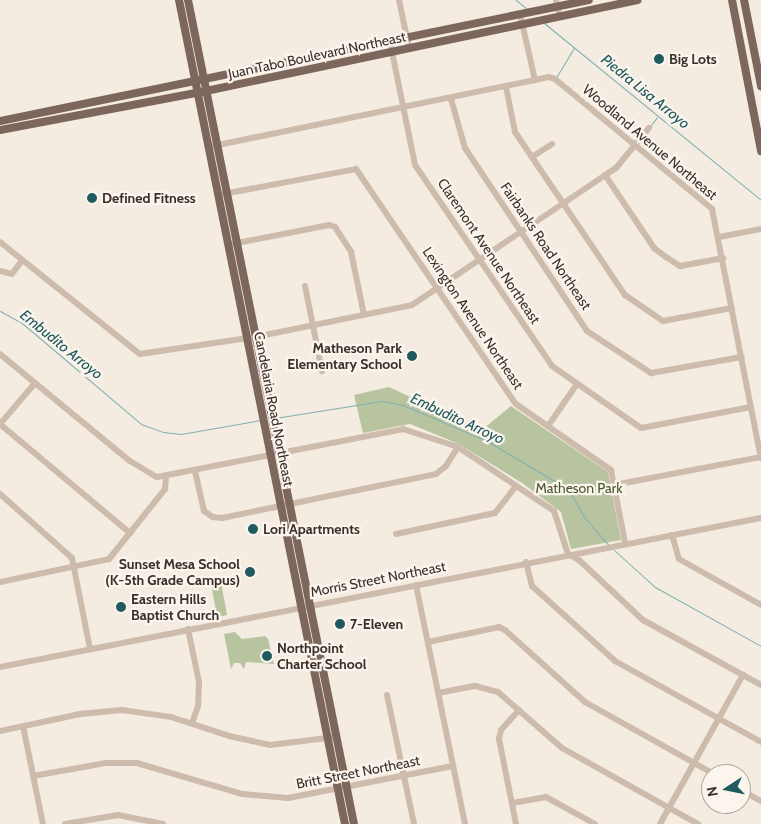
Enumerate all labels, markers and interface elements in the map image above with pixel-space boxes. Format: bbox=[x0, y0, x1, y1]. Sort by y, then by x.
street label: Juan Tabo Boulevard Northeast bbox=[227, 28, 407, 82]
water label: Piedra Lisa Arroyo bbox=[597, 51, 693, 133]
place label: Big Lots bbox=[669, 51, 717, 67]
marker: Big Lots bbox=[653, 53, 665, 65]
street label: Woodland Avenue Northeast bbox=[579, 81, 721, 203]
street label: Claremont Avenue Northeast bbox=[434, 175, 544, 327]
street label: Fairbanks Road Northeast bbox=[497, 179, 595, 313]
place label: Defined Fitness bbox=[102, 190, 196, 206]
marker: Defined Fitness bbox=[86, 192, 98, 204]
street label: Lexington Avenue Northeast bbox=[419, 244, 527, 392]
water label: Embudito Arroyo bbox=[16, 306, 106, 384]
street label: Candelaria Road Northeast bbox=[251, 330, 297, 488]
place label: Matheson Park Elementary School bbox=[287, 340, 402, 372]
marker: Matheson Park Elementary School bbox=[406, 350, 418, 362]
water label: Embudito Arroyo bbox=[407, 390, 507, 448]
park label: Matheson Park bbox=[535, 480, 623, 496]
place label: Lori Apartments bbox=[263, 521, 360, 537]
marker: Lori Apartments bbox=[247, 523, 259, 535]
place label: Sunset Mesa School (K-5th Grade Campus) bbox=[105, 556, 240, 588]
street label: Morris Street Northeast bbox=[309, 558, 447, 600]
marker: Sunset Mesa School (K-5th Grade Campus) bbox=[244, 566, 256, 578]
place label: Eastern Hills Baptist Church bbox=[131, 591, 219, 624]
marker: Eastern Hills Baptist Church bbox=[115, 601, 127, 613]
place label: 7-Eleven bbox=[350, 616, 403, 632]
marker: 7-Eleven bbox=[334, 618, 346, 630]
place label: Northpoint Charter School bbox=[277, 640, 366, 672]
marker: Northpoint Charter School bbox=[261, 650, 273, 662]
street label: Britt Street Northeast bbox=[295, 752, 421, 792]
north arrow bbox=[701, 764, 751, 814]
text: N bbox=[702, 785, 722, 798]

